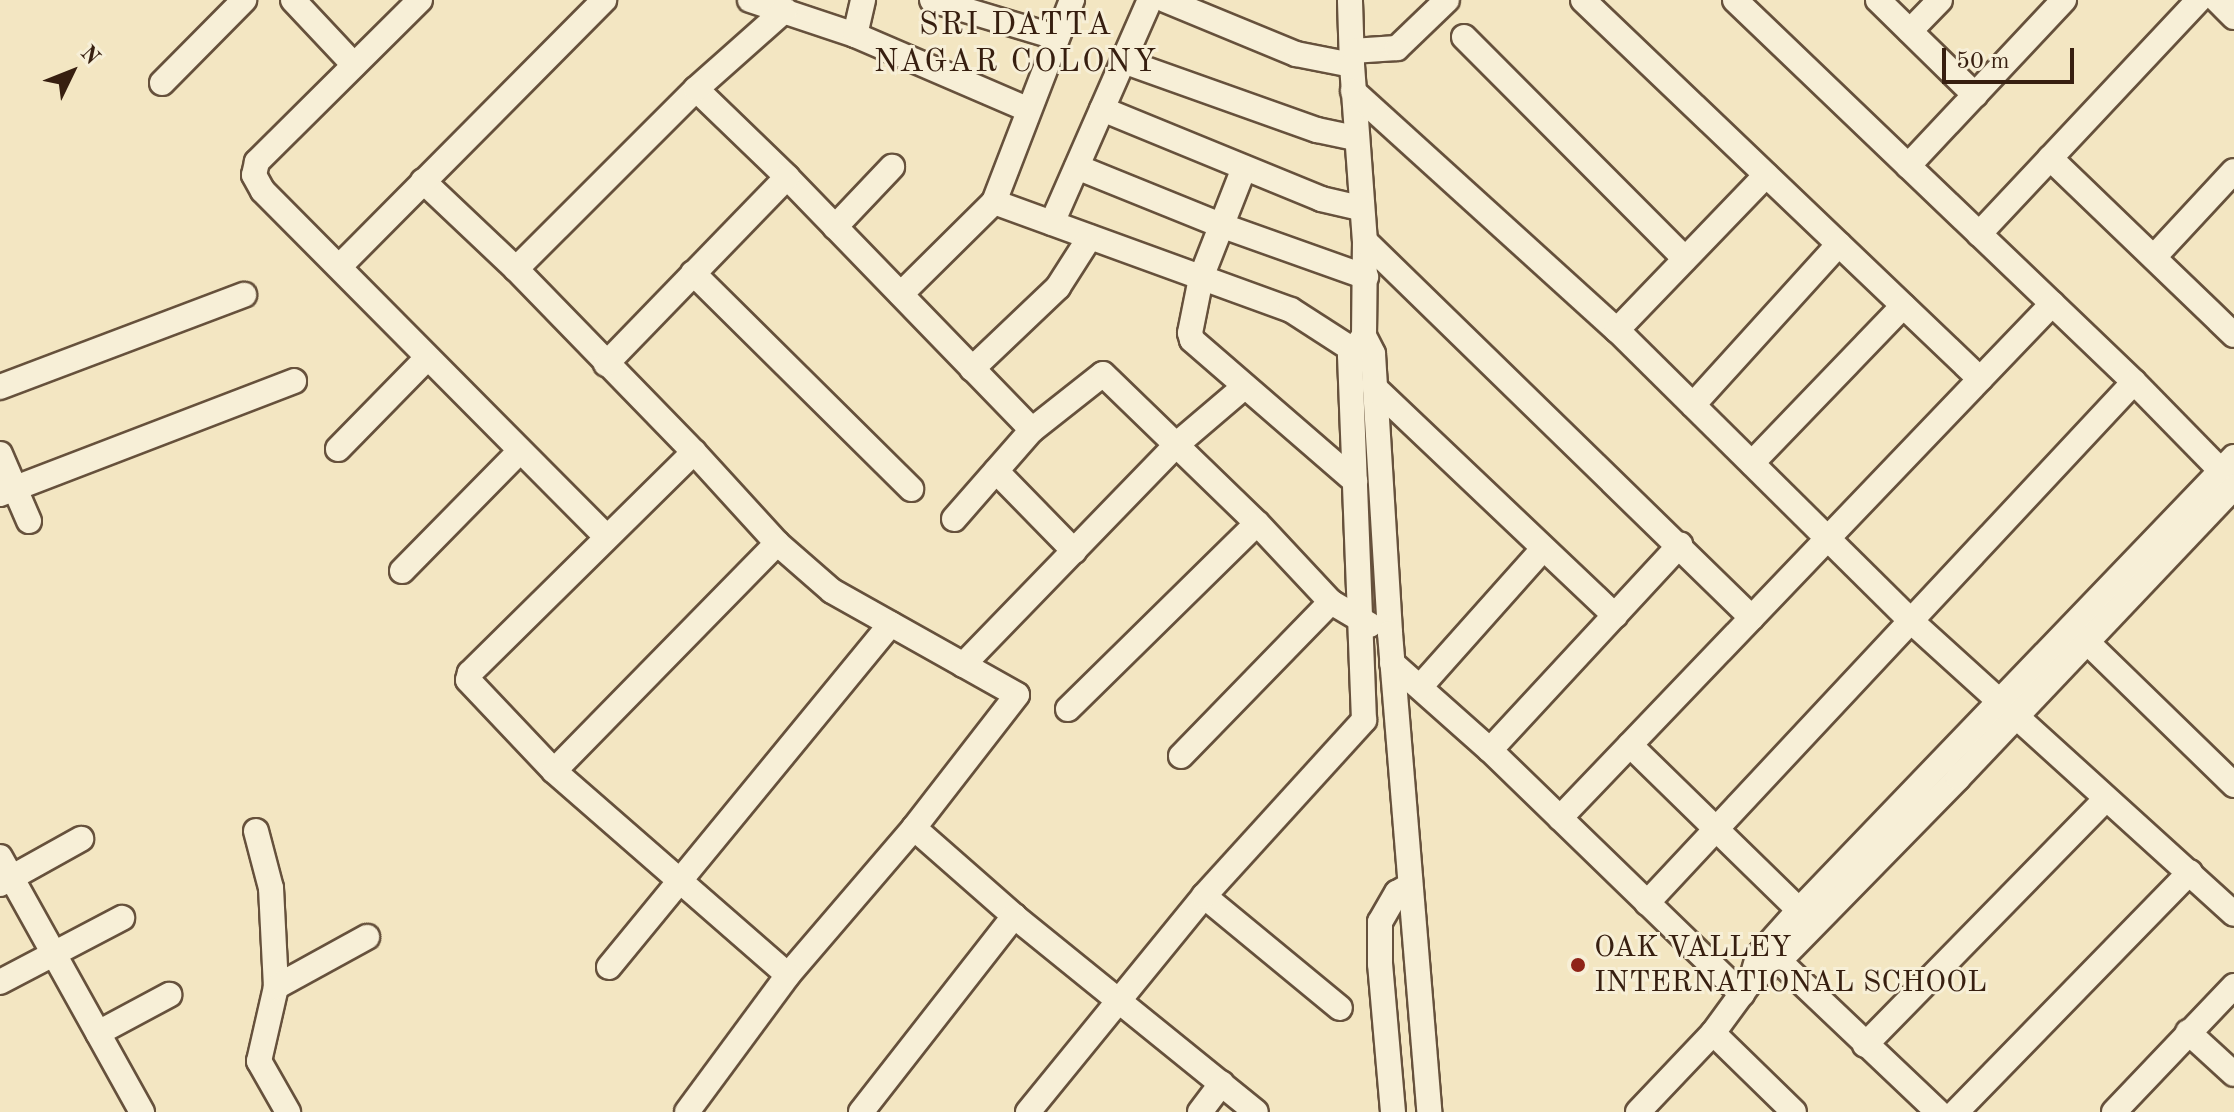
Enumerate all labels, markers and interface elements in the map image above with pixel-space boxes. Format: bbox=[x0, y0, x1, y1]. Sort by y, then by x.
district label: SRI DATTA NAGAR COLONY bbox=[874, 8, 1158, 83]
north arrow bbox=[32, 32, 112, 112]
scale bar bbox=[1946, 32, 2078, 82]
text: N bbox=[76, 42, 103, 69]
text: 50 m bbox=[1956, 50, 2010, 74]
place label: OAK VALLEY INTERNATIONAL SCHOOL bbox=[1594, 930, 1987, 1000]
marker: OAK VALLEY INTERNATIONAL SCHOOL bbox=[1569, 956, 1587, 974]

